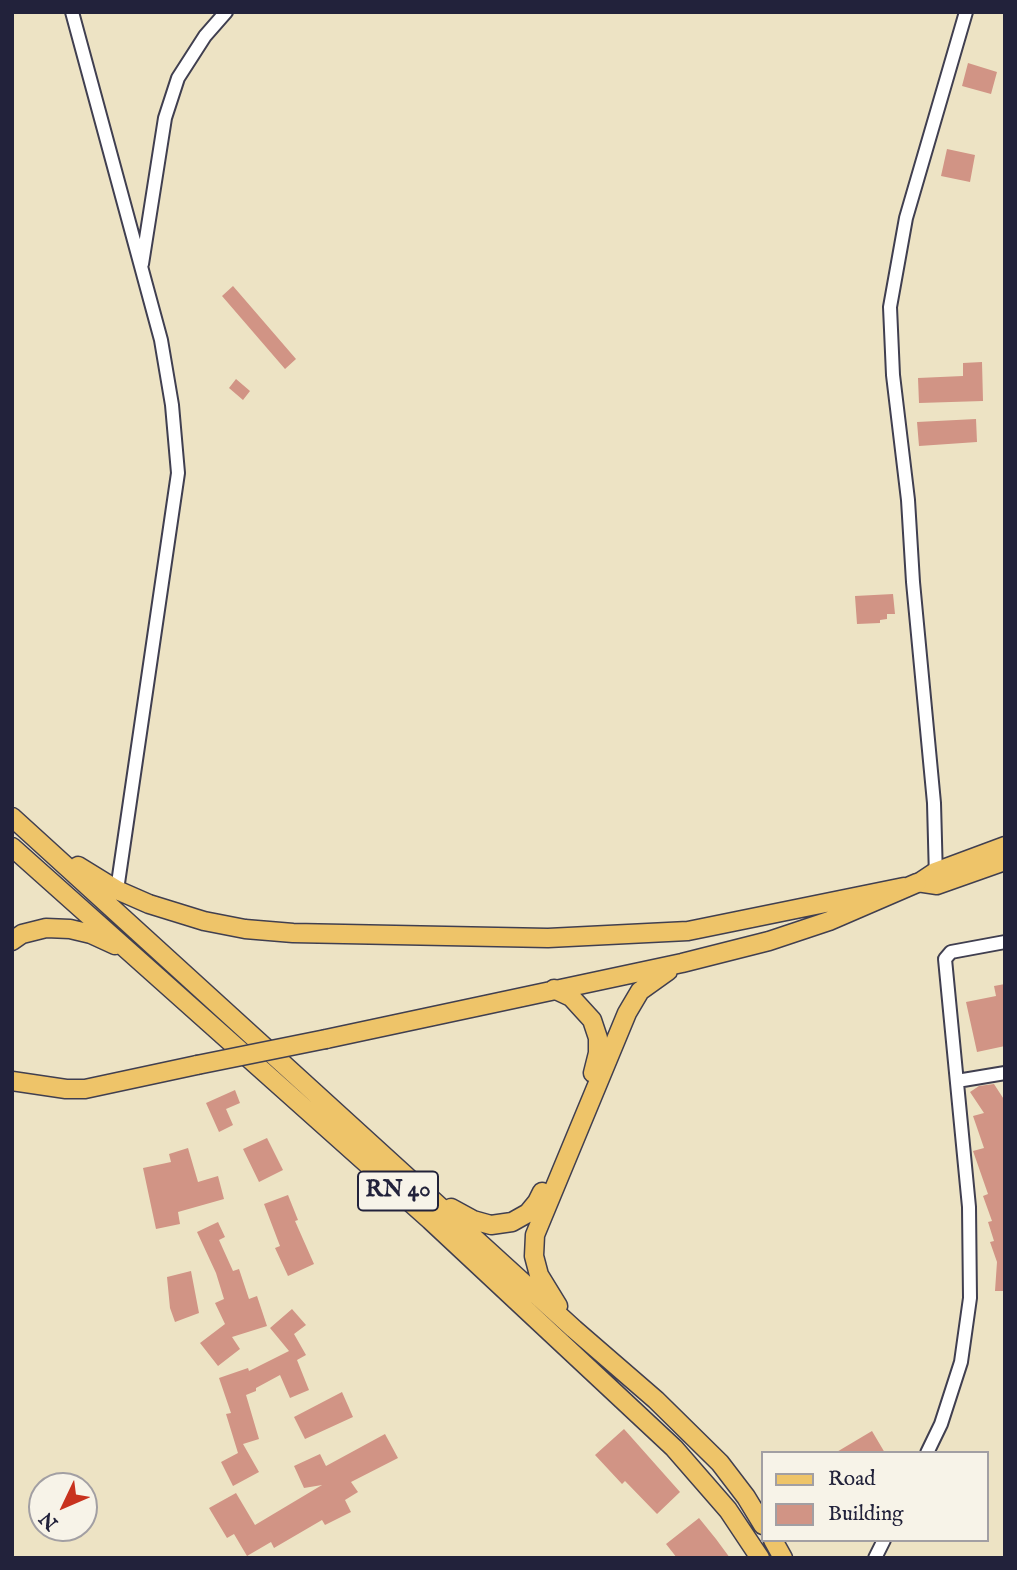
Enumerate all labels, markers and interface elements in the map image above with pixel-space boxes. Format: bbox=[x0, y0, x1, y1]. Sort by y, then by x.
road number: RN 40 bbox=[358, 1172, 438, 1210]
legend bbox=[762, 1451, 989, 1542]
text: Road bbox=[828, 1466, 875, 1493]
north arrow bbox=[28, 1472, 98, 1542]
text: Building bbox=[828, 1501, 903, 1528]
text: N bbox=[35, 1506, 64, 1534]

